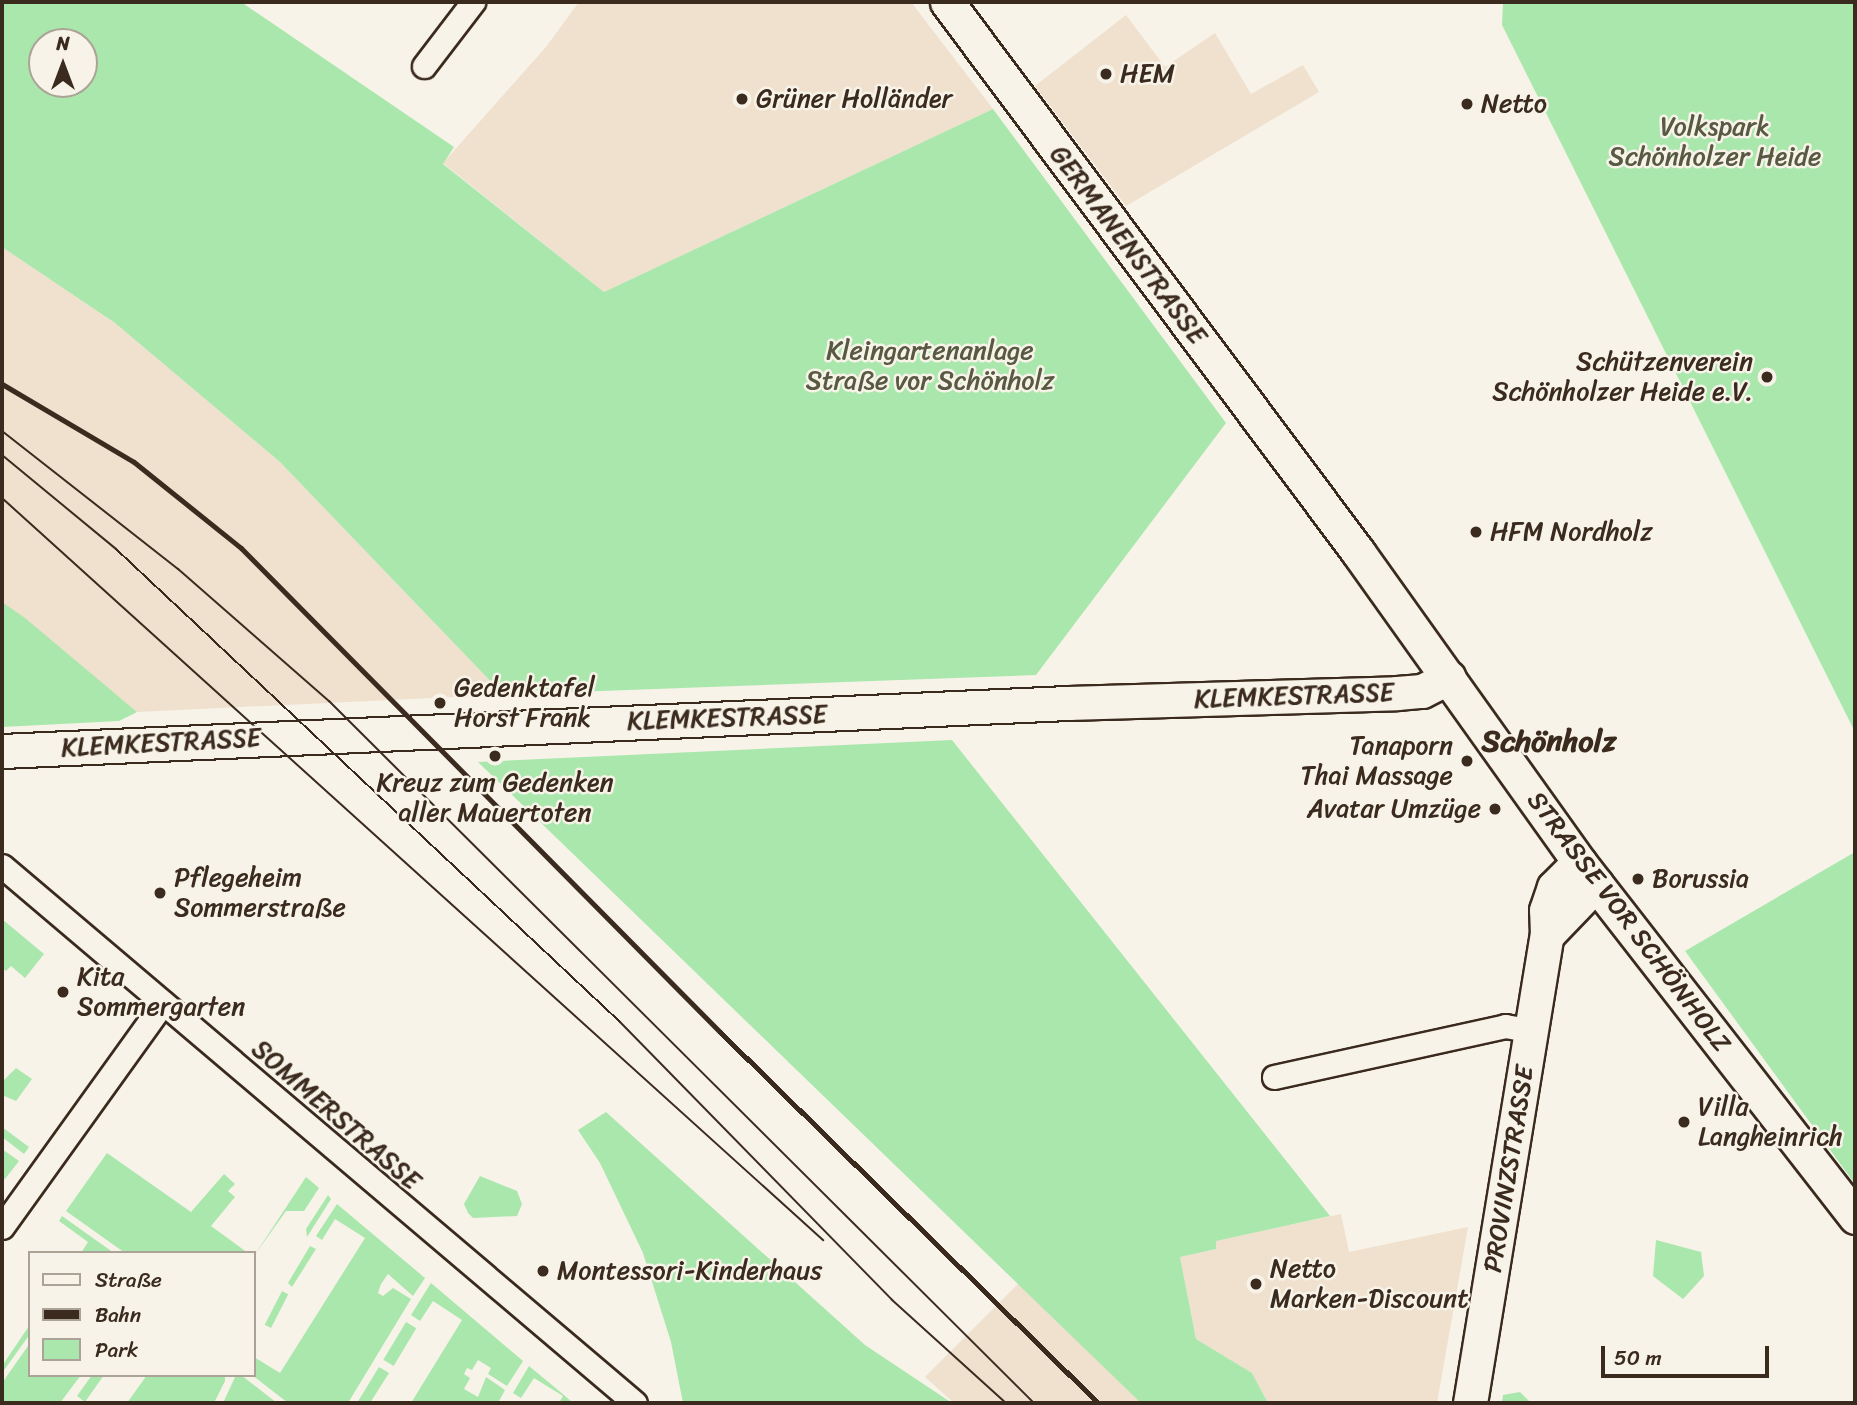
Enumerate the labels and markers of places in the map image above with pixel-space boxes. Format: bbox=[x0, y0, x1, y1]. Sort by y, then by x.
place label: HEM bbox=[1120, 58, 1175, 90]
marker: HEM bbox=[1098, 66, 1114, 82]
place label: Grüner Holländer bbox=[756, 83, 953, 115]
place label: Netto bbox=[1481, 88, 1547, 120]
marker: Grüner Holländer bbox=[734, 91, 750, 107]
marker: Netto bbox=[1459, 96, 1475, 112]
place label: Schützenverein Schönholzer Heide e.V. bbox=[1492, 346, 1753, 408]
marker: Schützenverein Schönholzer Heide e.V. bbox=[1759, 369, 1775, 385]
place label: HFM Nordholz bbox=[1490, 516, 1653, 548]
marker: HFM Nordholz bbox=[1468, 524, 1484, 540]
place label: Gedenktafel Horst Frank bbox=[454, 672, 595, 734]
marker: Gedenktafel Horst Frank bbox=[432, 695, 448, 711]
place label: Tanaporn Thai Massage bbox=[1301, 730, 1453, 792]
marker: Kreuz zum Gedenken aller Mauertoten bbox=[487, 748, 503, 764]
marker: Tanaporn Thai Massage bbox=[1459, 753, 1475, 769]
place label: Kreuz zum Gedenken aller Mauertoten bbox=[377, 767, 613, 828]
place label: Avatar Umzüge bbox=[1307, 793, 1481, 825]
marker: Avatar Umzüge bbox=[1487, 801, 1503, 817]
place label: Pflegeheim Sommerstraße bbox=[174, 862, 346, 924]
place label: Borussia bbox=[1652, 863, 1749, 895]
marker: Borussia bbox=[1630, 871, 1646, 887]
marker: Pflegeheim Sommerstraße bbox=[152, 885, 168, 901]
place label: Kita Sommergarten bbox=[77, 961, 245, 1023]
marker: Kita Sommergarten bbox=[55, 984, 71, 1000]
place label: Villa Langheinrich bbox=[1698, 1091, 1843, 1152]
marker: Villa Langheinrich bbox=[1676, 1114, 1692, 1130]
place label: Netto Marken-Discount bbox=[1270, 1253, 1469, 1314]
place label: Montessori-Kinderhaus bbox=[557, 1255, 822, 1287]
marker: Montessori-Kinderhaus bbox=[535, 1263, 551, 1279]
marker: Netto Marken-Discount bbox=[1248, 1276, 1264, 1292]

